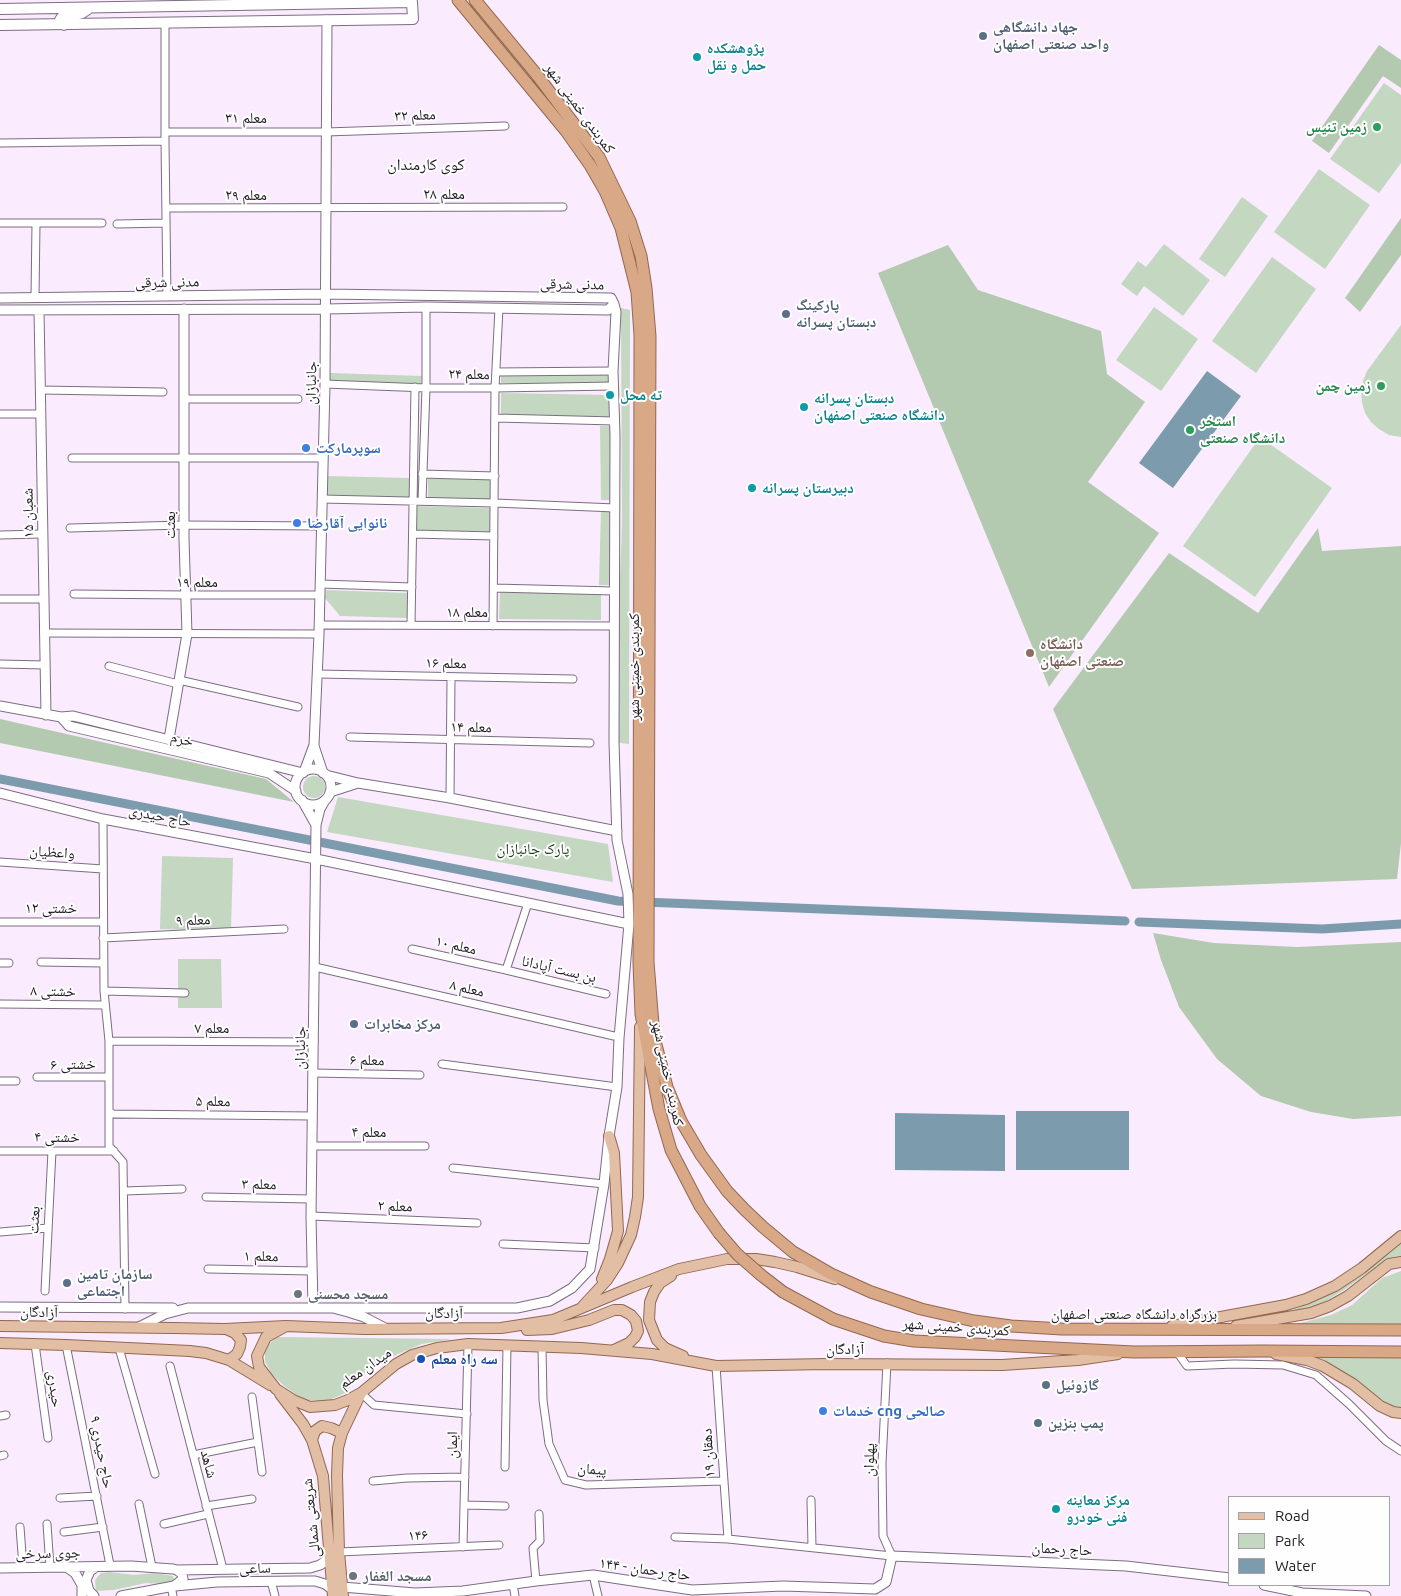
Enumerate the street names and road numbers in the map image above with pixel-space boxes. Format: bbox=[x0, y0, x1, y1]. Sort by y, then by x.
street label: کمربندی خمینی شهر bbox=[541, 59, 619, 157]
street label: معلم ۳۲ bbox=[394, 105, 436, 125]
street label: معلم ۳۱ bbox=[225, 109, 267, 127]
street label: معلم ۲۸ bbox=[423, 185, 465, 203]
street label: معلم ۲۹ bbox=[225, 186, 267, 204]
street label: مدنی شرقی bbox=[135, 272, 199, 292]
street label: مدنی شرقی bbox=[540, 274, 604, 294]
street label: جانبازان bbox=[302, 361, 320, 405]
street label: معلم ۲۴ bbox=[448, 365, 490, 383]
street label: ۱۵ شعبان bbox=[19, 488, 37, 538]
street label: بعثت bbox=[161, 511, 179, 539]
street label: معلم ۱۹ bbox=[176, 573, 218, 591]
street label: معلم ۱۸ bbox=[446, 603, 488, 621]
street label: کمربندی خمینی شهر bbox=[625, 613, 643, 721]
street label: معلم ۱۶ bbox=[425, 654, 467, 672]
street label: معلم ۱۴ bbox=[450, 718, 492, 736]
street label: خرم bbox=[169, 728, 195, 750]
street label: حاج حیدری bbox=[127, 801, 193, 831]
street label: واعظیان bbox=[29, 841, 75, 863]
street label: خشتی ۱۲ bbox=[25, 899, 77, 917]
street label: معلم ۹ bbox=[175, 910, 211, 930]
street label: معلم ۱۰ bbox=[434, 932, 478, 958]
street label: بن بست آپادانا bbox=[520, 952, 598, 986]
street label: معلم ۸ bbox=[448, 975, 486, 1001]
street label: خشتی ۸ bbox=[30, 982, 76, 1000]
street label: کمربندی خمینی شهر bbox=[648, 1018, 688, 1128]
street label: معلم ۷ bbox=[195, 1019, 229, 1037]
street label: جانبازان bbox=[291, 1026, 309, 1070]
street label: معلم ۶ bbox=[349, 1051, 385, 1069]
street label: خشتی ۶ bbox=[50, 1055, 96, 1073]
street label: معلم ۵ bbox=[195, 1092, 231, 1110]
street label: معلم ۴ bbox=[352, 1123, 386, 1141]
street label: خشتی ۴ bbox=[34, 1128, 80, 1146]
street label: معلم ۳ bbox=[241, 1175, 277, 1193]
street label: معلم ۲ bbox=[377, 1196, 413, 1216]
street label: بعثت bbox=[24, 1206, 44, 1234]
street label: معلم ۱ bbox=[243, 1247, 279, 1265]
street label: آزادگان bbox=[20, 1303, 58, 1321]
street label: آزادگان bbox=[425, 1304, 463, 1322]
street label: بزرگراه دانشگاه صنعتی اصفهان bbox=[1051, 1305, 1217, 1323]
street label: کمربندی خمینی شهر bbox=[902, 1314, 1010, 1340]
street label: آزادگان bbox=[826, 1340, 864, 1358]
street label: میدان معلم bbox=[335, 1343, 395, 1393]
street label: حیدری bbox=[44, 1369, 66, 1409]
street label: حاج حیدری ۹ bbox=[86, 1414, 118, 1490]
street label: دهقان ۱۹ bbox=[697, 1428, 719, 1478]
street label: ایمان bbox=[443, 1431, 461, 1459]
street label: پهلوان bbox=[860, 1443, 878, 1477]
street label: شاهد bbox=[197, 1448, 221, 1480]
street label: پیمان bbox=[577, 1459, 607, 1479]
street label: شریعتی شمالی bbox=[298, 1477, 324, 1559]
street label: ۱۴۶ bbox=[407, 1525, 429, 1545]
street label: حاج رحمان bbox=[1031, 1538, 1093, 1560]
street label: جوی سرخی bbox=[15, 1543, 81, 1563]
street label: حاج رحمان - ۱۴۴ bbox=[598, 1554, 692, 1584]
street label: ساعی bbox=[239, 1559, 271, 1577]

